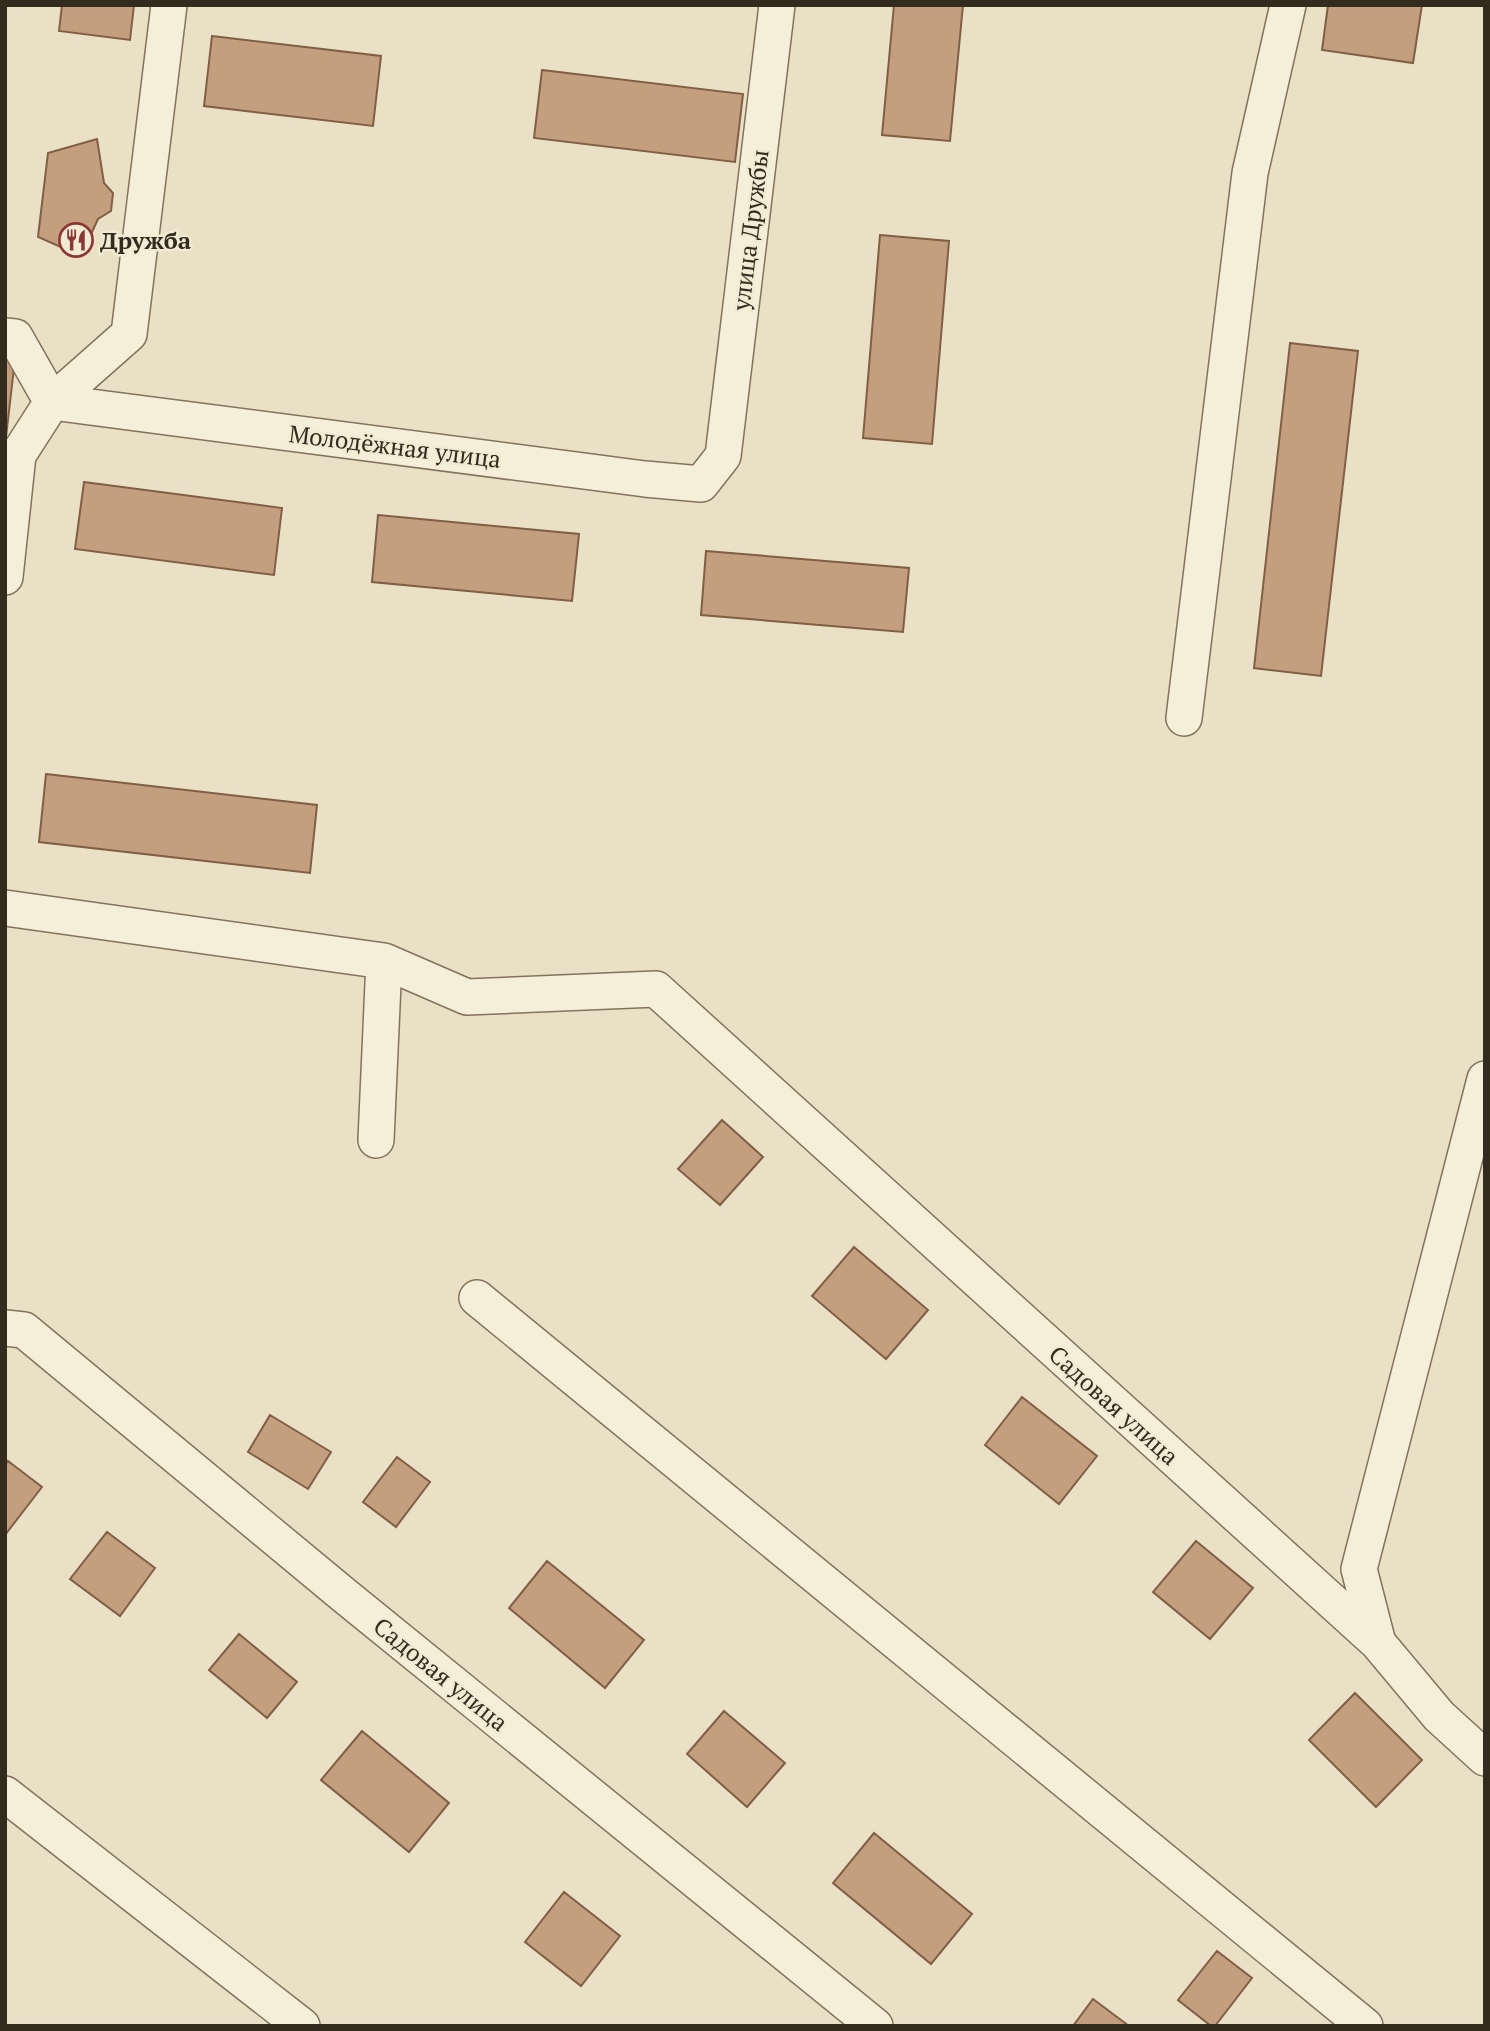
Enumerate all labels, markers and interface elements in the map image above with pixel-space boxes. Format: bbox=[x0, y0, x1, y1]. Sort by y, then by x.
street label: улица Дружбы bbox=[724, 148, 776, 313]
restaurant icon: Дружба bbox=[57, 221, 95, 259]
place label: Дружба bbox=[100, 224, 192, 256]
street label: Молодёжная улица bbox=[287, 417, 503, 475]
street label: Садовая улица bbox=[1042, 1338, 1186, 1472]
street label: Садовая улица bbox=[367, 1610, 515, 1738]

